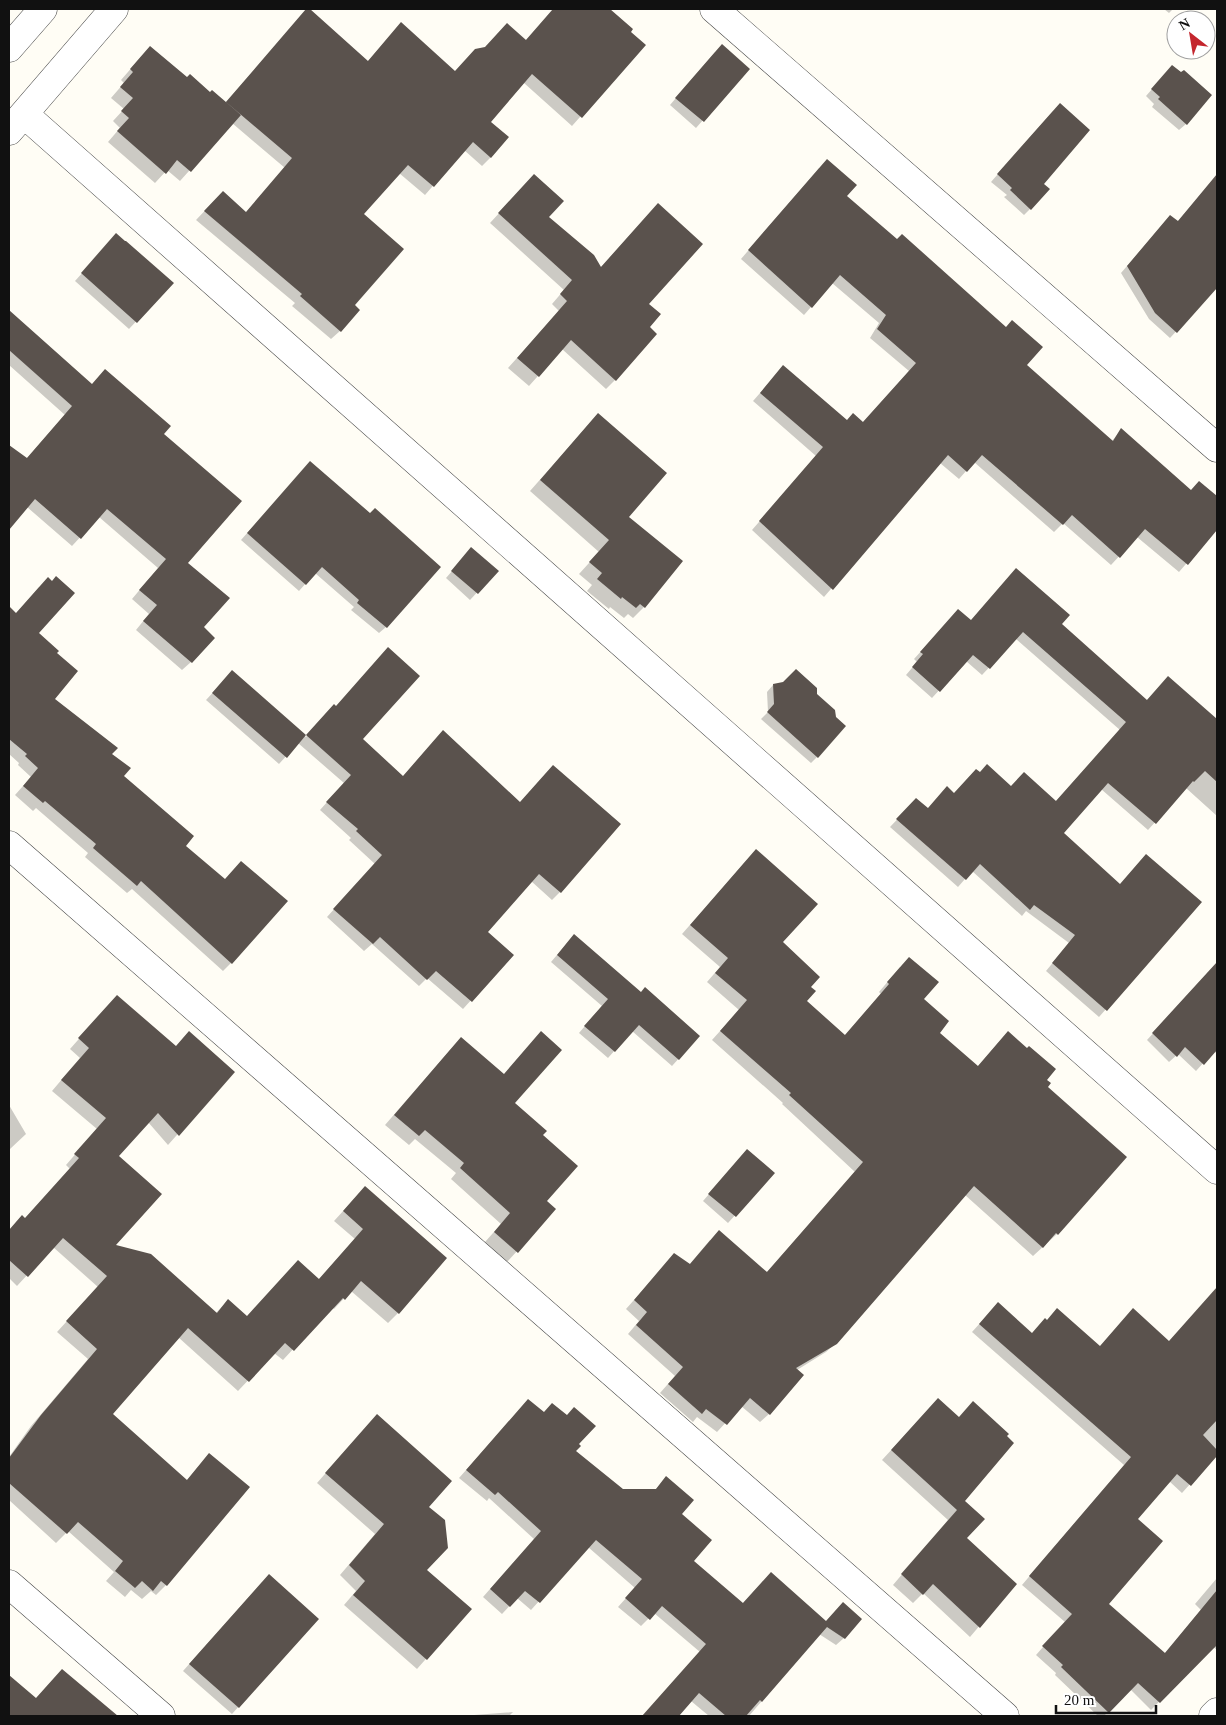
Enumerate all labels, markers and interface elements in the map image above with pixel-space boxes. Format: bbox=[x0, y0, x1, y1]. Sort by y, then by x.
north arrow bbox=[1166, 10, 1216, 60]
text: N bbox=[1176, 15, 1193, 33]
scale bar bbox=[1056, 1682, 1156, 1714]
text: 20 m bbox=[1064, 1692, 1095, 1708]

